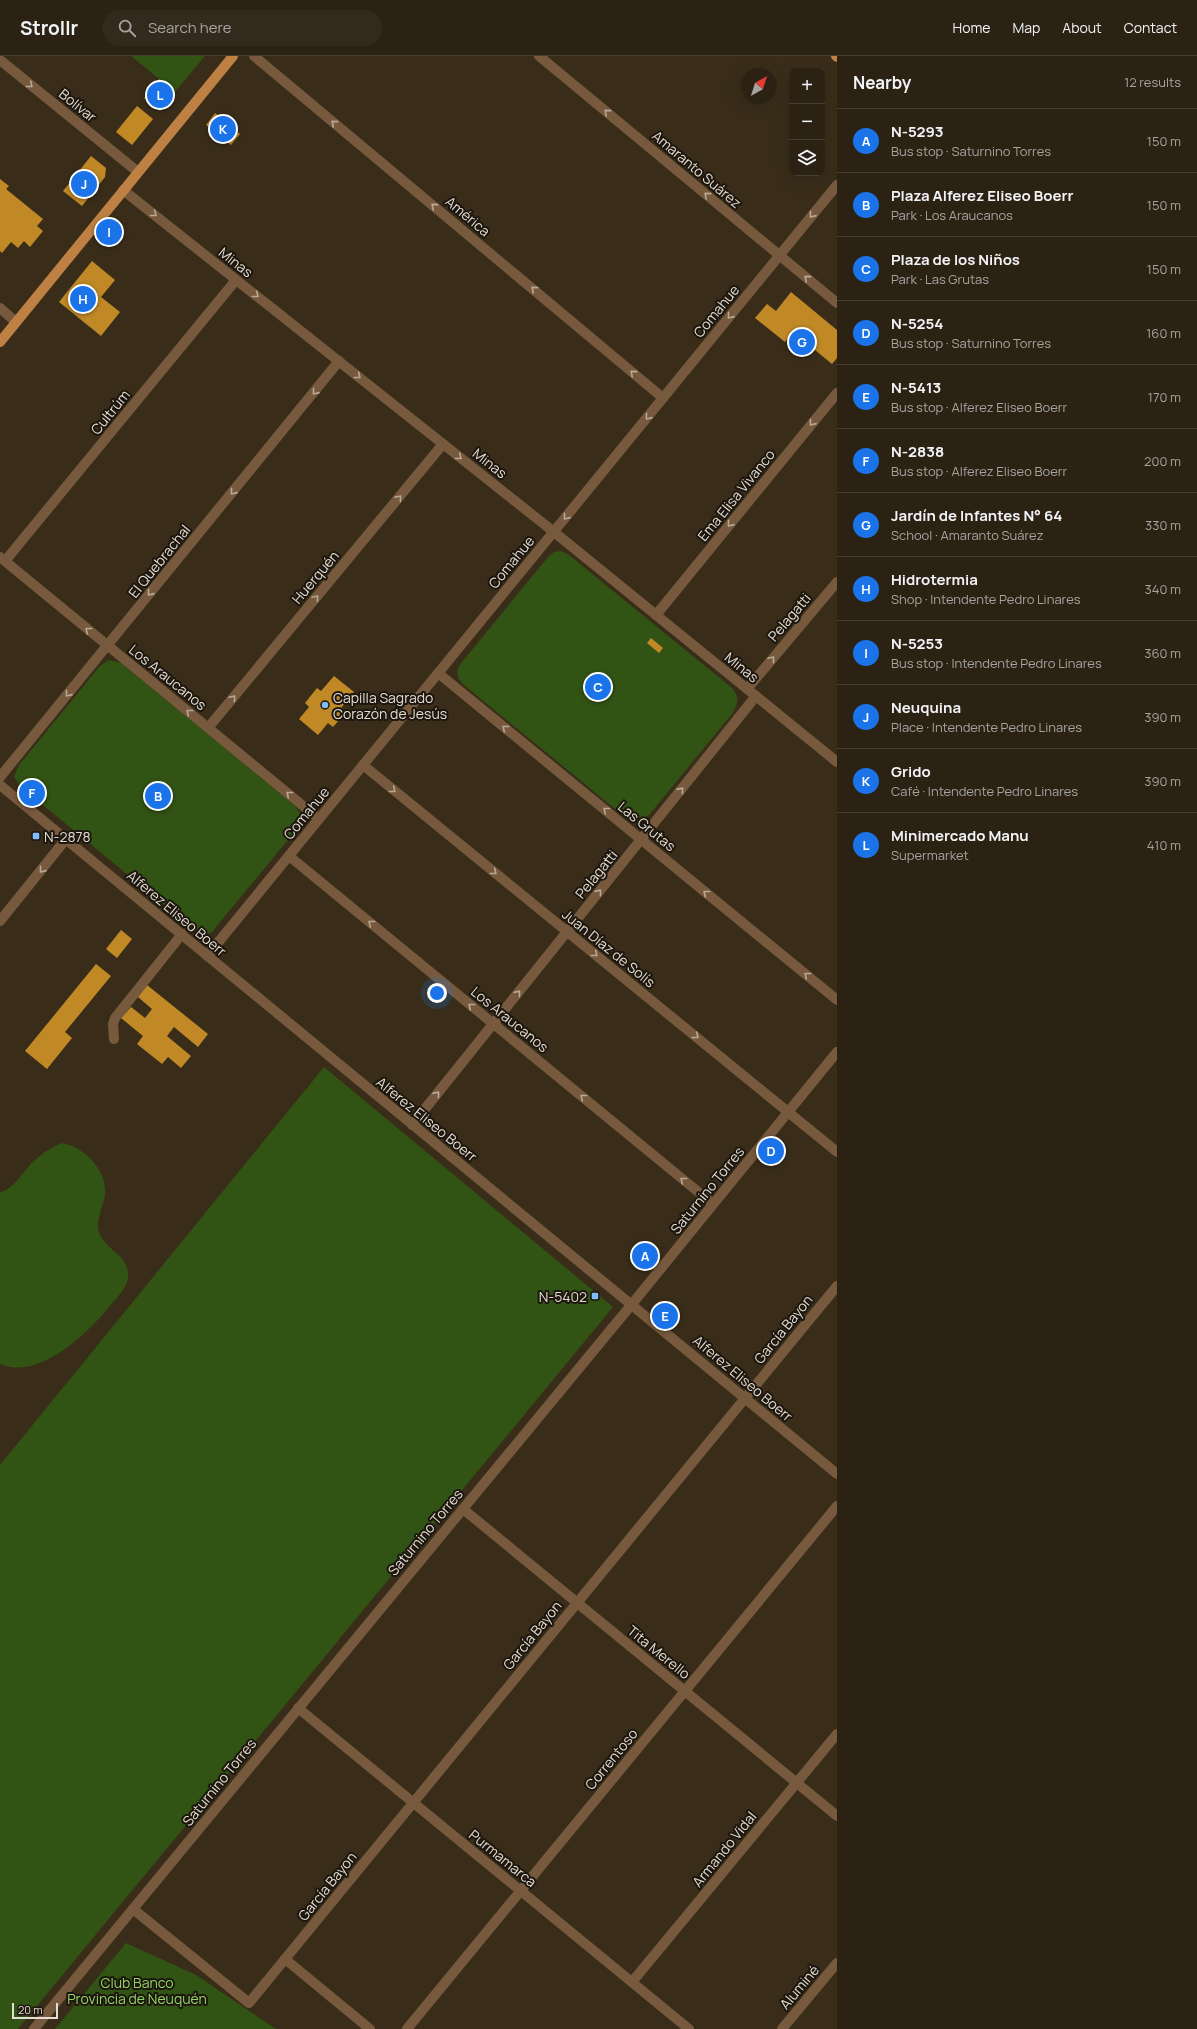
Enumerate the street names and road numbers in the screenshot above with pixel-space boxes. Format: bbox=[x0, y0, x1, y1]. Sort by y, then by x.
street label: Bolívar bbox=[55, 84, 101, 126]
street label: Amaranto Suárez bbox=[648, 126, 746, 212]
street label: América bbox=[442, 192, 494, 240]
street label: Minas bbox=[215, 243, 257, 281]
street label: Comahue bbox=[689, 281, 743, 341]
street label: Cultrúm bbox=[86, 386, 134, 438]
street label: Minas bbox=[469, 444, 511, 482]
street label: Ema Elisa Vivanco bbox=[693, 445, 779, 545]
street label: El Quebrachal bbox=[124, 521, 194, 601]
street label: Comahue bbox=[484, 532, 538, 592]
street label: Huerquén bbox=[287, 546, 343, 608]
street label: Pelagatti bbox=[763, 589, 815, 645]
street label: Los Araucanos bbox=[125, 640, 211, 714]
street label: Minas bbox=[721, 648, 763, 686]
street label: Comahue bbox=[279, 783, 333, 843]
street label: Las Grutas bbox=[614, 797, 680, 855]
street label: Pelagatti bbox=[571, 846, 621, 902]
street label: Alferez Eliseo Boerr bbox=[123, 866, 231, 960]
street label: Juan Díaz de Solís bbox=[559, 905, 659, 991]
street label: Los Araucanos bbox=[467, 982, 553, 1056]
street label: Alferez Eliseo Boerr bbox=[373, 1072, 481, 1166]
street label: Saturnino Torres bbox=[666, 1142, 748, 1238]
street label: García Bayon bbox=[749, 1291, 817, 1367]
street label: Alferez Eliseo Boerr bbox=[689, 1331, 797, 1425]
street label: Saturnino Torres bbox=[383, 1485, 467, 1579]
street label: García Bayon bbox=[498, 1597, 566, 1673]
street label: Tita Merello bbox=[624, 1621, 694, 1683]
street label: Correntoso bbox=[580, 1724, 642, 1794]
street label: Saturnino Torres bbox=[178, 1734, 260, 1830]
street label: Armando Vidal bbox=[688, 1807, 760, 1891]
street label: Purmamarca bbox=[465, 1825, 541, 1891]
street label: García Bayon bbox=[293, 1848, 361, 1924]
street label: Aluminé bbox=[775, 1961, 823, 2013]

